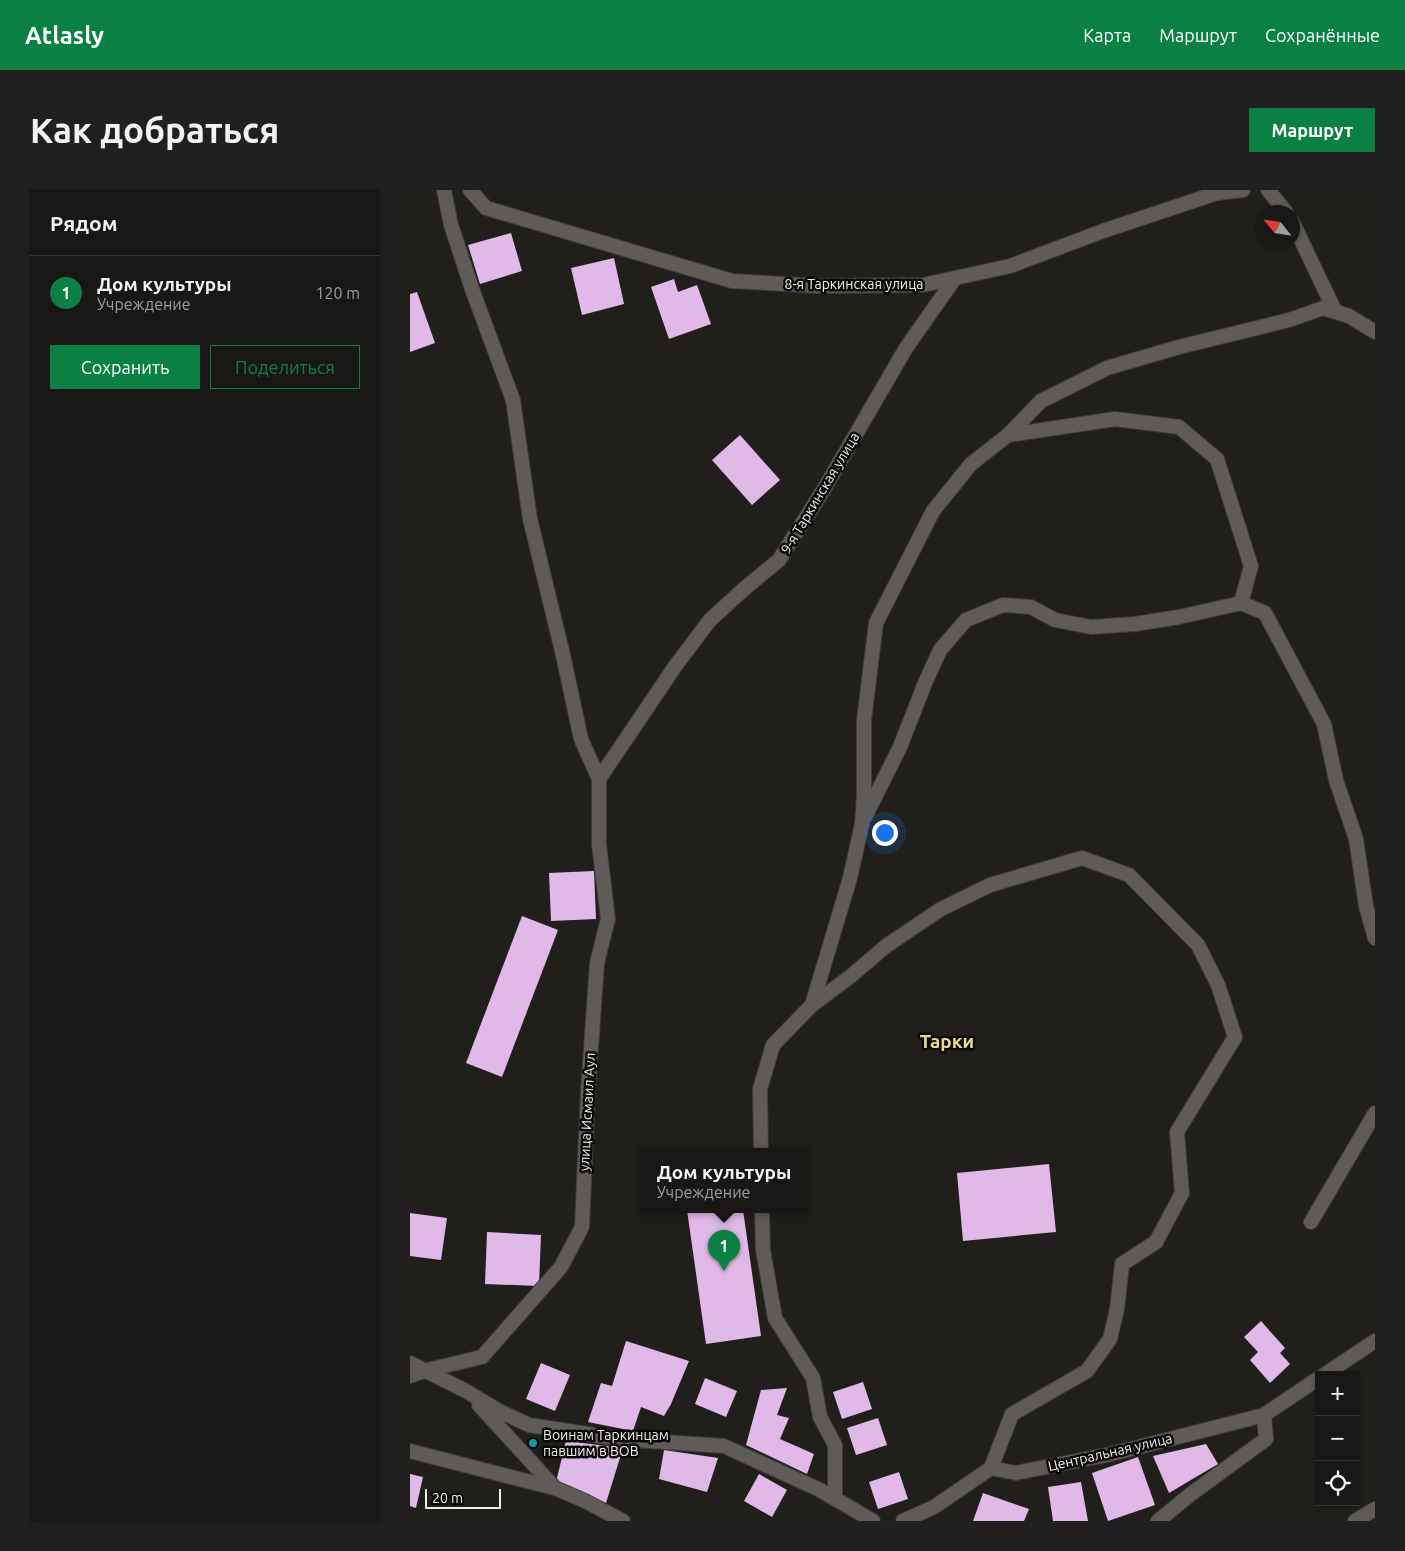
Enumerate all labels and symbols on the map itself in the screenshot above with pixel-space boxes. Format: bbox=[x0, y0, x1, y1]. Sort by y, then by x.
north arrow bbox=[1255, 205, 1300, 250]
street label: 8-я Таркинская улица bbox=[785, 276, 923, 292]
street label: 9-я Таркинская улица bbox=[777, 429, 863, 557]
your location bbox=[872, 820, 898, 846]
district label: Тарки bbox=[920, 1030, 974, 1052]
street label: улица Исмаил Аул bbox=[576, 1052, 598, 1172]
pin: 1 bbox=[708, 1230, 740, 1271]
place label: Воинам Таркинцам павшим в ВОВ bbox=[543, 1427, 669, 1459]
street label: Центральная улица bbox=[1046, 1430, 1174, 1474]
marker: Воинам Таркинцам павшим в ВОВ bbox=[527, 1437, 539, 1449]
scale bar bbox=[425, 1486, 501, 1509]

